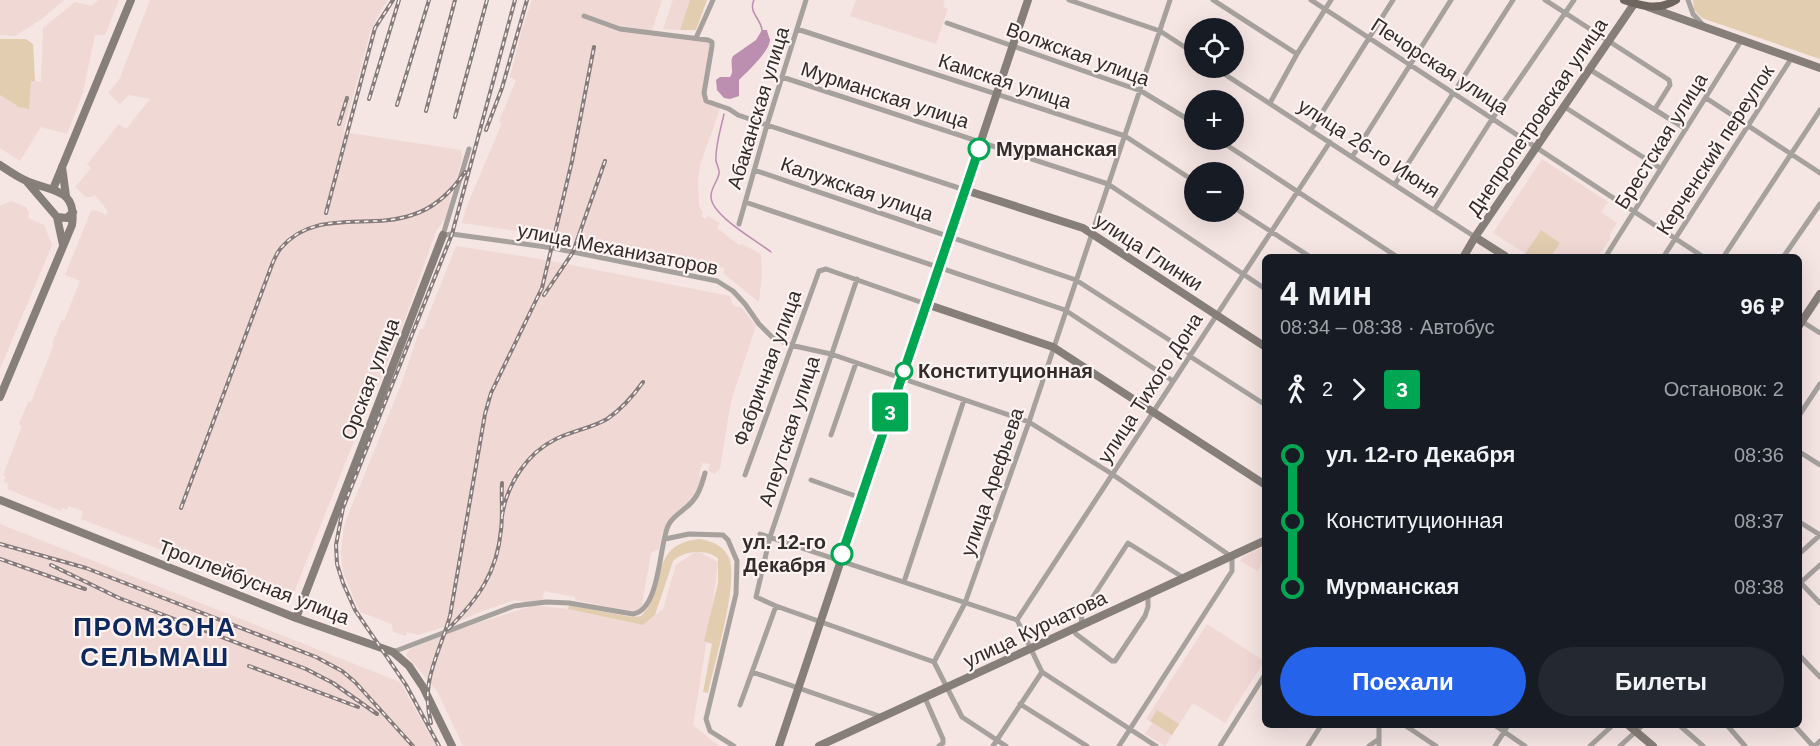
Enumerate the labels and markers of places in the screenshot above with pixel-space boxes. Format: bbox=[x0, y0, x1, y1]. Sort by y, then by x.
marker: Мурманская bbox=[968, 138, 990, 160]
place label: Мурманская bbox=[996, 138, 1117, 160]
place label: Конституционная bbox=[918, 360, 1093, 382]
marker: Конституционная bbox=[895, 362, 913, 380]
place label: ул. 12-го Декабря bbox=[742, 531, 826, 576]
marker: ул. 12-го Декабря bbox=[831, 543, 853, 565]

